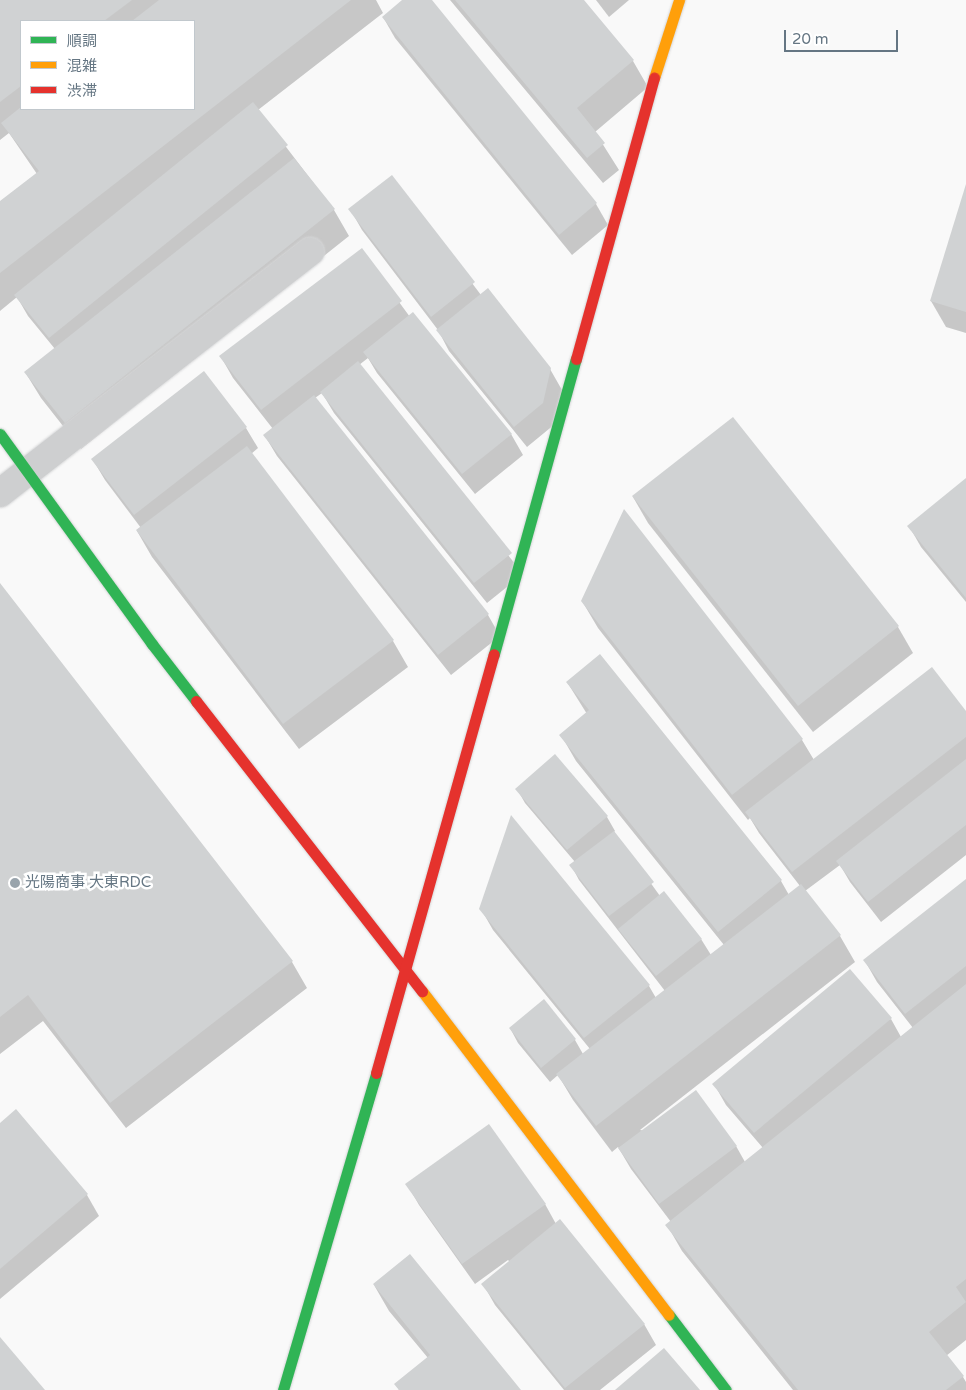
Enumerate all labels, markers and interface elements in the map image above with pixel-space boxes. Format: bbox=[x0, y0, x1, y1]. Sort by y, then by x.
legend bbox=[20, 20, 195, 110]
scale bar bbox=[786, 20, 900, 52]
text: 20 m bbox=[792, 30, 829, 48]
text: 順調 bbox=[67, 32, 97, 50]
text: 混雑 bbox=[67, 57, 97, 75]
text: 渋滞 bbox=[67, 82, 97, 100]
place label: 光陽商事 大東RDC bbox=[25, 874, 151, 892]
marker: 光陽商事 大東RDC bbox=[9, 877, 21, 889]

